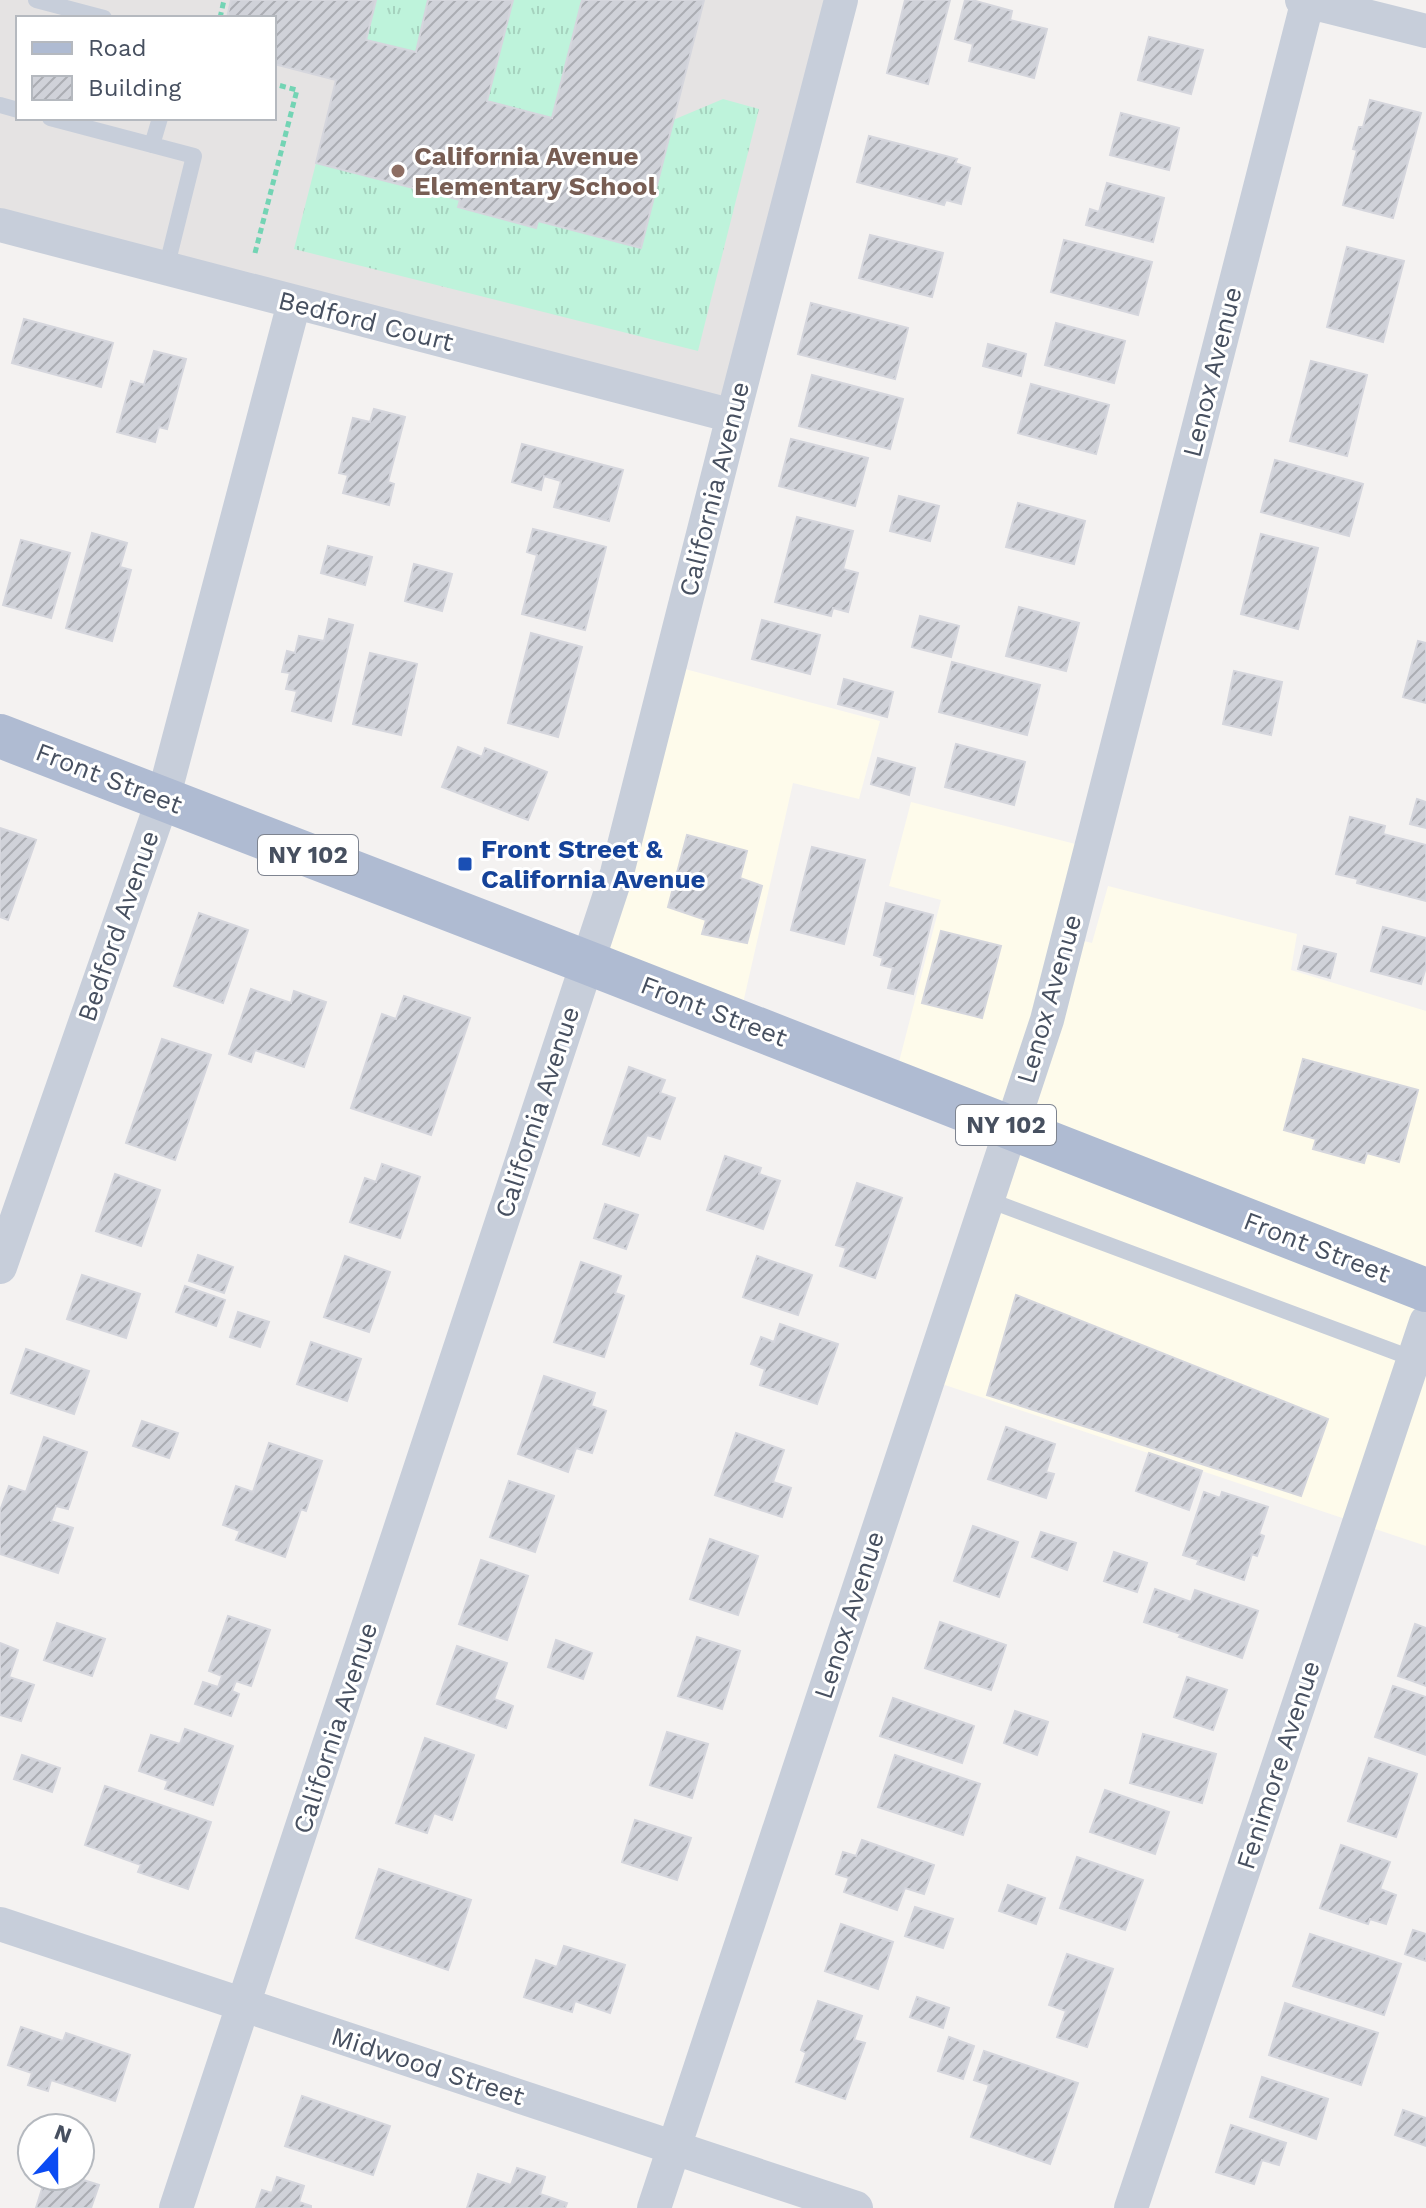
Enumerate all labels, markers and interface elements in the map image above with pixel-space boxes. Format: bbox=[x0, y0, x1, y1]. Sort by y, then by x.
legend bbox=[16, 16, 276, 120]
text: Road bbox=[88, 34, 147, 62]
text: Building bbox=[88, 74, 181, 102]
place label: California Avenue Elementary School bbox=[414, 141, 657, 201]
marker: California Avenue Elementary School bbox=[389, 162, 407, 180]
street label: Lenox Avenue bbox=[1176, 284, 1248, 460]
street label: Bedford Court bbox=[275, 285, 457, 357]
street label: California Avenue bbox=[673, 378, 755, 600]
street label: Front Street bbox=[31, 736, 187, 820]
street label: Bedford Avenue bbox=[71, 827, 165, 1025]
place label: Front Street & California Avenue bbox=[481, 834, 706, 894]
road number: NY 102 bbox=[258, 835, 358, 875]
marker: Front Street & California Avenue bbox=[456, 855, 474, 873]
street label: Lenox Avenue bbox=[1011, 911, 1087, 1087]
street label: Front Street bbox=[636, 969, 792, 1053]
street label: California Avenue bbox=[489, 1003, 585, 1221]
road number: NY 102 bbox=[956, 1105, 1056, 1145]
street label: Front Street bbox=[1239, 1205, 1395, 1289]
street label: Lenox Avenue bbox=[808, 1527, 890, 1703]
street label: California Avenue bbox=[287, 1619, 383, 1837]
street label: Fenimore Avenue bbox=[1230, 1657, 1326, 1873]
street label: Midwood Street bbox=[328, 2021, 528, 2111]
north arrow bbox=[16, 2112, 96, 2192]
text: N bbox=[51, 2119, 75, 2148]

